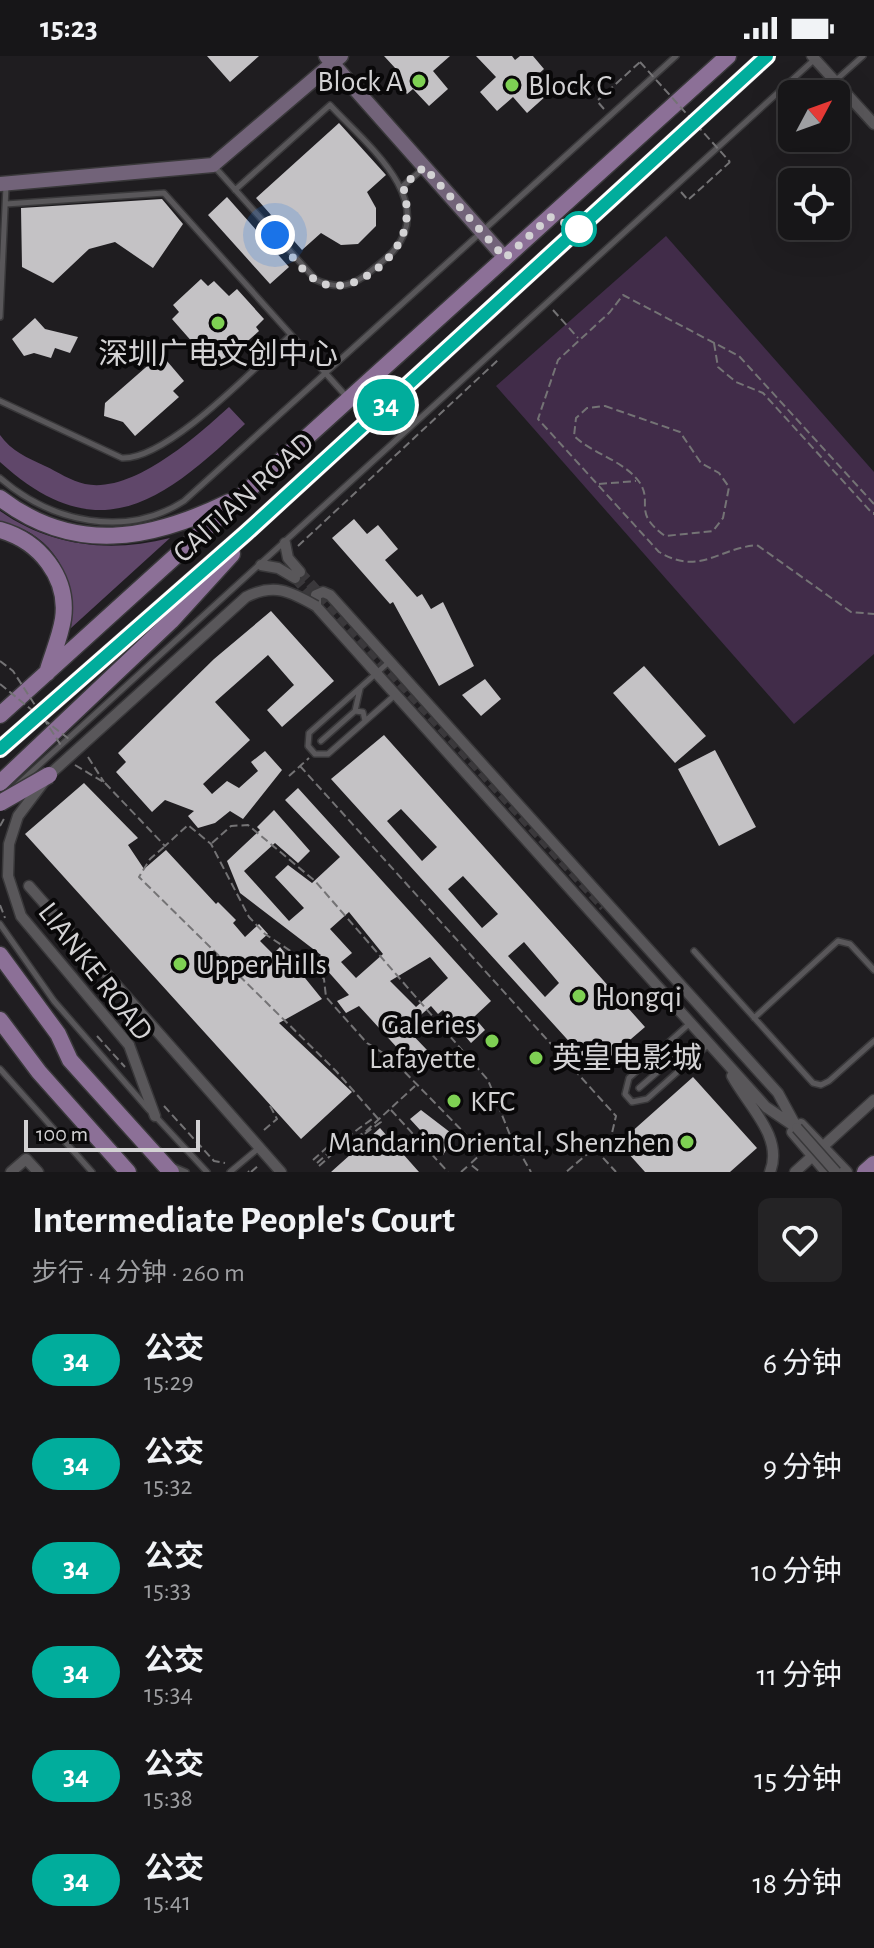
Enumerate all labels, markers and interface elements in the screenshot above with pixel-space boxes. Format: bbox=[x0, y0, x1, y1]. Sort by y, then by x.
text: 15:23 bbox=[40, 13, 98, 43]
place label: Block A bbox=[317, 67, 403, 97]
place label: Block C bbox=[528, 71, 612, 101]
marker: Block A bbox=[410, 72, 428, 90]
marker: Block C bbox=[503, 76, 521, 94]
north arrow bbox=[778, 80, 850, 152]
map controls bbox=[778, 80, 850, 240]
button: locate bbox=[778, 168, 850, 240]
unlabelled marker bbox=[562, 212, 596, 246]
your location bbox=[255, 215, 295, 255]
marker: 深圳广电文创中心 bbox=[209, 314, 227, 332]
place label: 深圳广电文创中心 bbox=[98, 338, 338, 370]
line badge: 34 bbox=[350, 379, 422, 431]
text: 34 bbox=[373, 391, 399, 419]
street label: CAITIAN ROAD bbox=[168, 427, 320, 568]
street label: LIANKE ROAD bbox=[32, 897, 158, 1046]
place label: Upper Hills bbox=[196, 950, 327, 980]
marker: Upper Hills bbox=[171, 955, 189, 973]
place label: Hongqi bbox=[595, 982, 682, 1012]
marker: Hongqi bbox=[570, 987, 588, 1005]
place label: Galeries Lafayette bbox=[369, 1010, 476, 1074]
marker: Galeries Lafayette bbox=[483, 1032, 501, 1050]
place label: 英皇电影城 bbox=[552, 1042, 702, 1074]
marker: 英皇电影城 bbox=[527, 1049, 545, 1067]
place label: KFC bbox=[470, 1087, 515, 1117]
marker: KFC bbox=[445, 1092, 463, 1110]
scale bar bbox=[24, 1116, 200, 1152]
text: 100 m bbox=[36, 1123, 88, 1145]
place label: Mandarin Oriental, Shenzhen bbox=[328, 1128, 671, 1158]
marker: Mandarin Oriental, Shenzhen bbox=[678, 1133, 696, 1151]
button: heart bbox=[758, 1198, 842, 1282]
text: Intermediate People's Court bbox=[32, 1202, 455, 1240]
text: 步行 · 4 分钟 · 260 m bbox=[32, 1260, 245, 1286]
text: 公交 bbox=[144, 1334, 204, 1364]
text: 34 bbox=[63, 1346, 89, 1374]
text: 6 分钟 bbox=[763, 1349, 842, 1379]
text: 15:29 bbox=[144, 1369, 194, 1395]
text: 公交 bbox=[144, 1438, 204, 1468]
text: 34 bbox=[63, 1450, 89, 1478]
text: 9 分钟 bbox=[763, 1453, 842, 1483]
text: 15:32 bbox=[144, 1473, 192, 1499]
text: 公交 bbox=[144, 1542, 204, 1572]
text: 34 bbox=[63, 1554, 89, 1582]
text: 10 分钟 bbox=[751, 1557, 842, 1587]
text: 15:33 bbox=[144, 1577, 191, 1603]
text: 公交 bbox=[144, 1646, 204, 1676]
text: 34 bbox=[63, 1658, 89, 1686]
text: 11 分钟 bbox=[756, 1661, 842, 1691]
text: 15:34 bbox=[144, 1681, 193, 1707]
text: 公交 bbox=[144, 1750, 204, 1780]
text: 34 bbox=[63, 1762, 89, 1790]
text: 15 分钟 bbox=[754, 1765, 842, 1795]
text: 15:38 bbox=[144, 1785, 193, 1811]
text: 公交 bbox=[144, 1854, 204, 1884]
text: 34 bbox=[63, 1866, 89, 1894]
text: 18 分钟 bbox=[753, 1869, 842, 1899]
text: 15:41 bbox=[144, 1889, 191, 1915]

